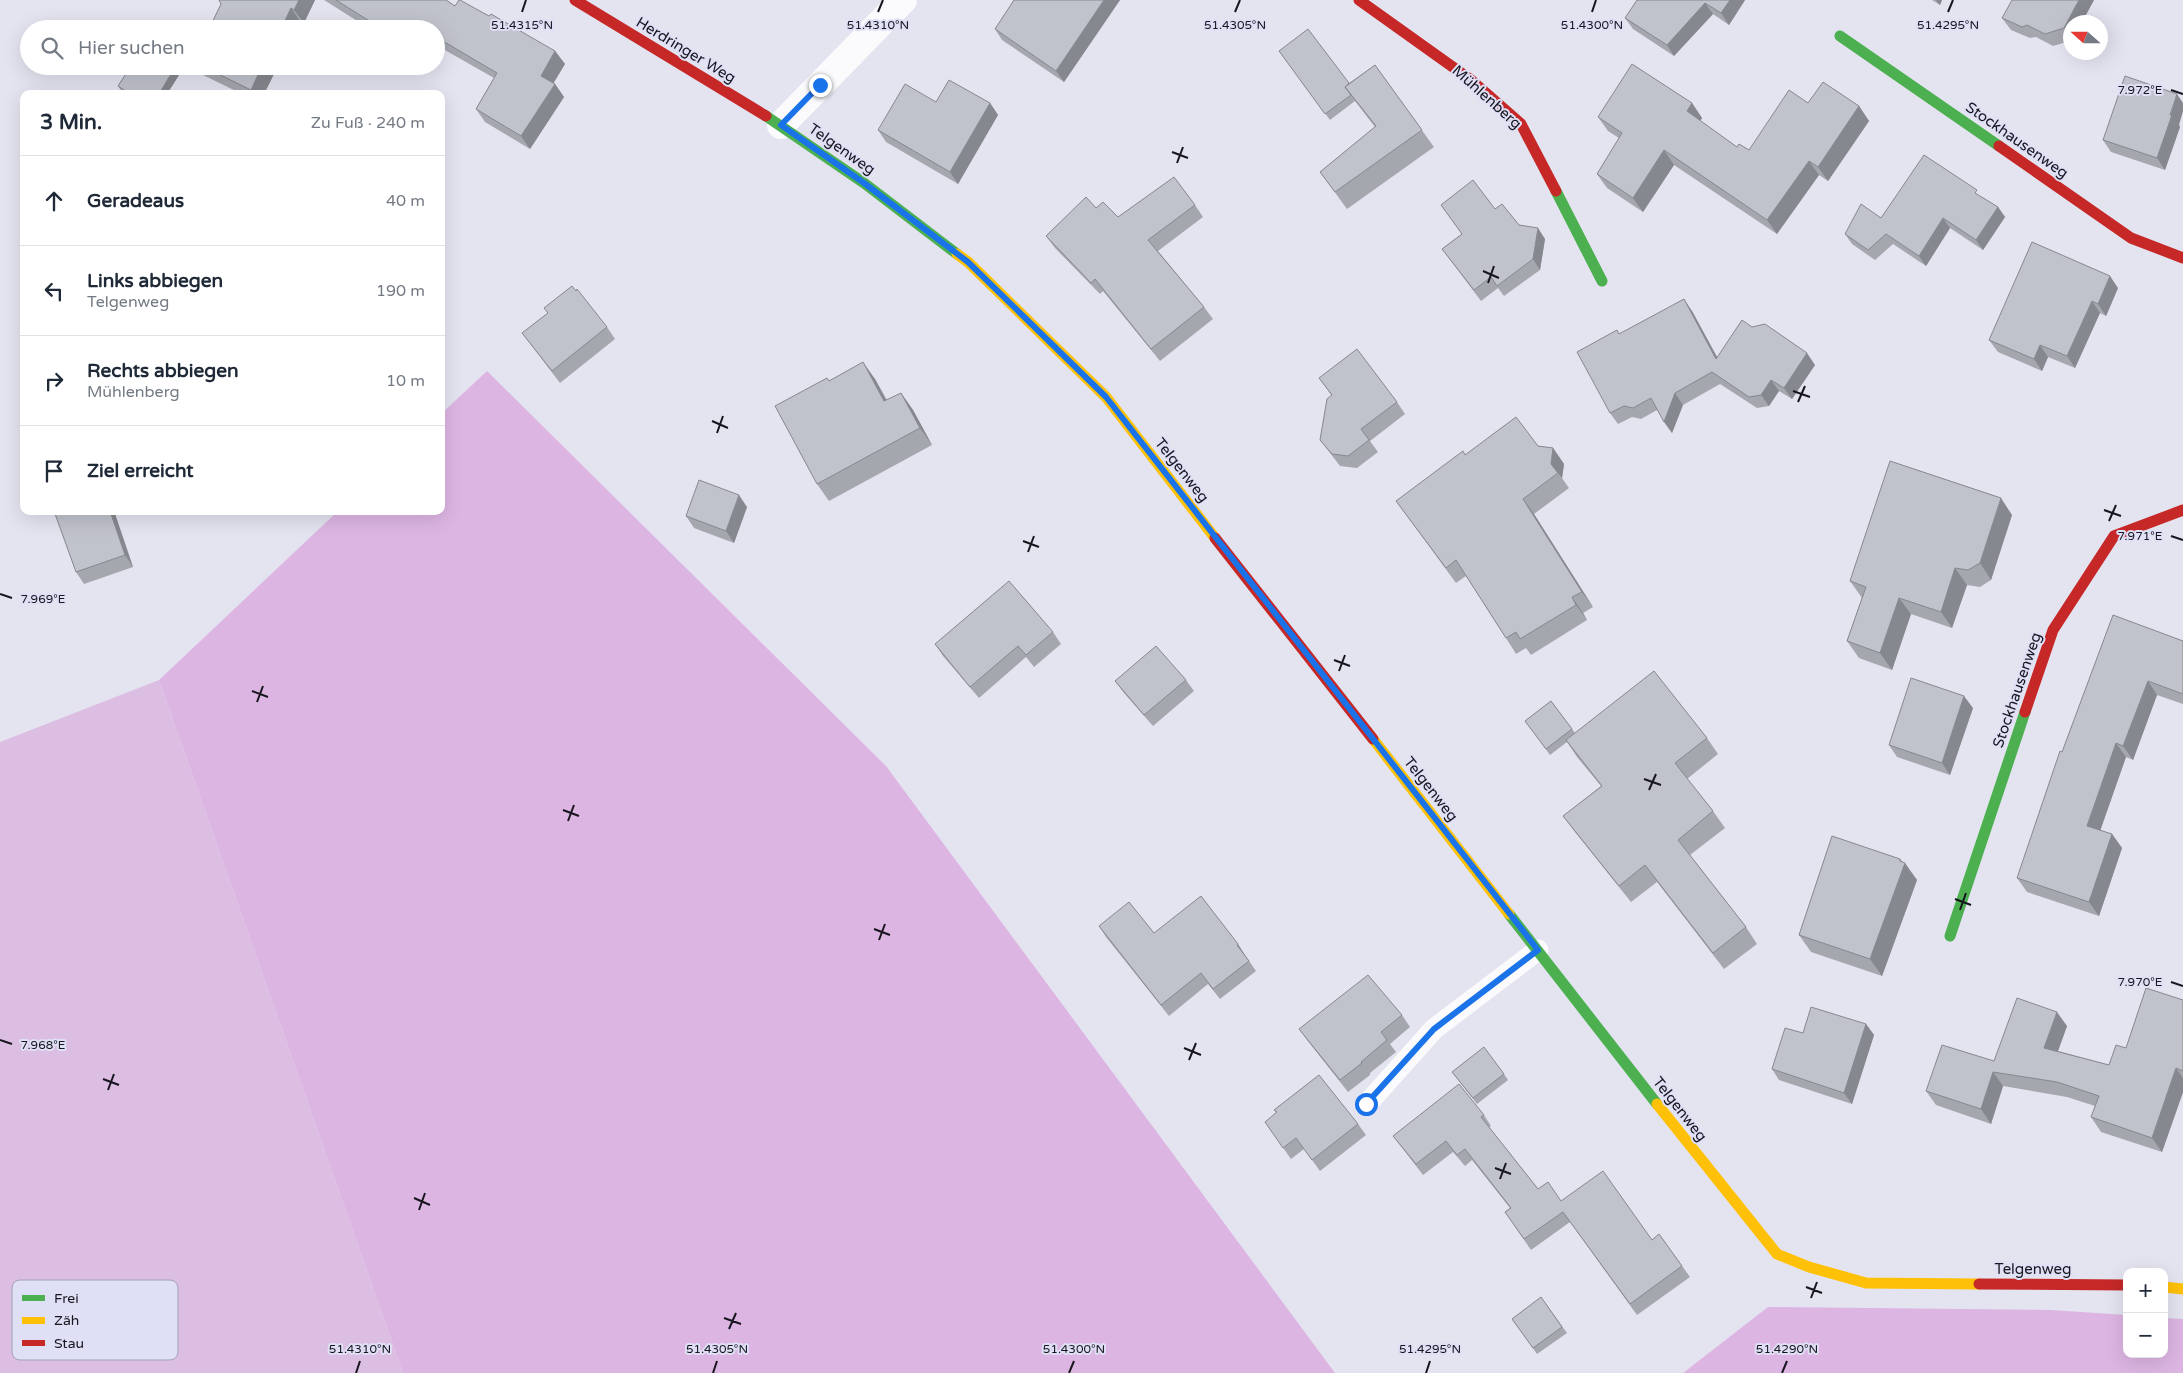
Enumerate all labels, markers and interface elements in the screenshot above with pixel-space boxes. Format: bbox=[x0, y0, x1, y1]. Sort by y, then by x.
street label: Herdringer Weg bbox=[633, 13, 739, 87]
north arrow bbox=[2063, 15, 2108, 60]
text: 51.4315°N bbox=[491, 18, 553, 32]
text: 51.4310°N bbox=[847, 18, 909, 32]
text: 51.4305°N bbox=[1204, 18, 1266, 32]
text: 51.4300°N bbox=[1561, 18, 1623, 32]
text: 51.4295°N bbox=[1917, 18, 1979, 32]
search box bbox=[20, 20, 445, 75]
icon: search bbox=[38, 34, 66, 62]
text: Hier suchen bbox=[78, 37, 185, 59]
street label: Mühlenberg bbox=[1449, 61, 1525, 133]
route end bbox=[809, 74, 832, 97]
text: 7.972°E bbox=[2118, 83, 2163, 97]
street label: Stockhausenweg bbox=[1962, 98, 2072, 182]
text: 3 Min. bbox=[40, 110, 102, 135]
text: Zu Fuß · 240 m bbox=[311, 113, 425, 133]
street label: Telgenweg bbox=[805, 120, 879, 178]
icon: ahead bbox=[40, 187, 68, 215]
text: Geradeaus bbox=[87, 190, 184, 212]
text: 40 m bbox=[386, 191, 425, 211]
text: Links abbiegen bbox=[87, 270, 223, 292]
icon: left bbox=[40, 277, 68, 305]
text: 190 m bbox=[376, 281, 425, 301]
text: Telgenweg bbox=[87, 292, 169, 312]
text: Rechts abbiegen bbox=[87, 360, 239, 382]
icon: right bbox=[40, 367, 68, 395]
text: 10 m bbox=[386, 371, 425, 391]
text: Mühlenberg bbox=[87, 382, 180, 402]
street label: Telgenweg bbox=[1151, 434, 1213, 506]
icon: arrive bbox=[40, 457, 68, 485]
text: Ziel erreicht bbox=[87, 460, 194, 482]
text: 7.971°E bbox=[2118, 529, 2163, 543]
text: 7.969°E bbox=[21, 592, 66, 606]
street label: Stockhausenweg bbox=[1989, 630, 2045, 750]
street label: Telgenweg bbox=[1400, 753, 1462, 825]
text: 7.970°E bbox=[2118, 975, 2163, 989]
text: 7.968°E bbox=[21, 1038, 66, 1052]
street label: Telgenweg bbox=[1649, 1073, 1711, 1145]
route start bbox=[1355, 1093, 1378, 1116]
street label: Telgenweg bbox=[1994, 1260, 2072, 1278]
map controls bbox=[2123, 1268, 2168, 1358]
button: + bbox=[2123, 1268, 2168, 1313]
legend bbox=[12, 1280, 178, 1360]
text: Frei bbox=[54, 1290, 79, 1307]
text: Zäh bbox=[54, 1312, 79, 1329]
button: − bbox=[2123, 1313, 2168, 1358]
text: Stau bbox=[54, 1335, 84, 1352]
text: 51.4310°N bbox=[329, 1342, 391, 1356]
text: 51.4305°N bbox=[686, 1342, 748, 1356]
text: 51.4300°N bbox=[1043, 1342, 1105, 1356]
text: 51.4295°N bbox=[1399, 1342, 1461, 1356]
text: 51.4290°N bbox=[1756, 1342, 1818, 1356]

